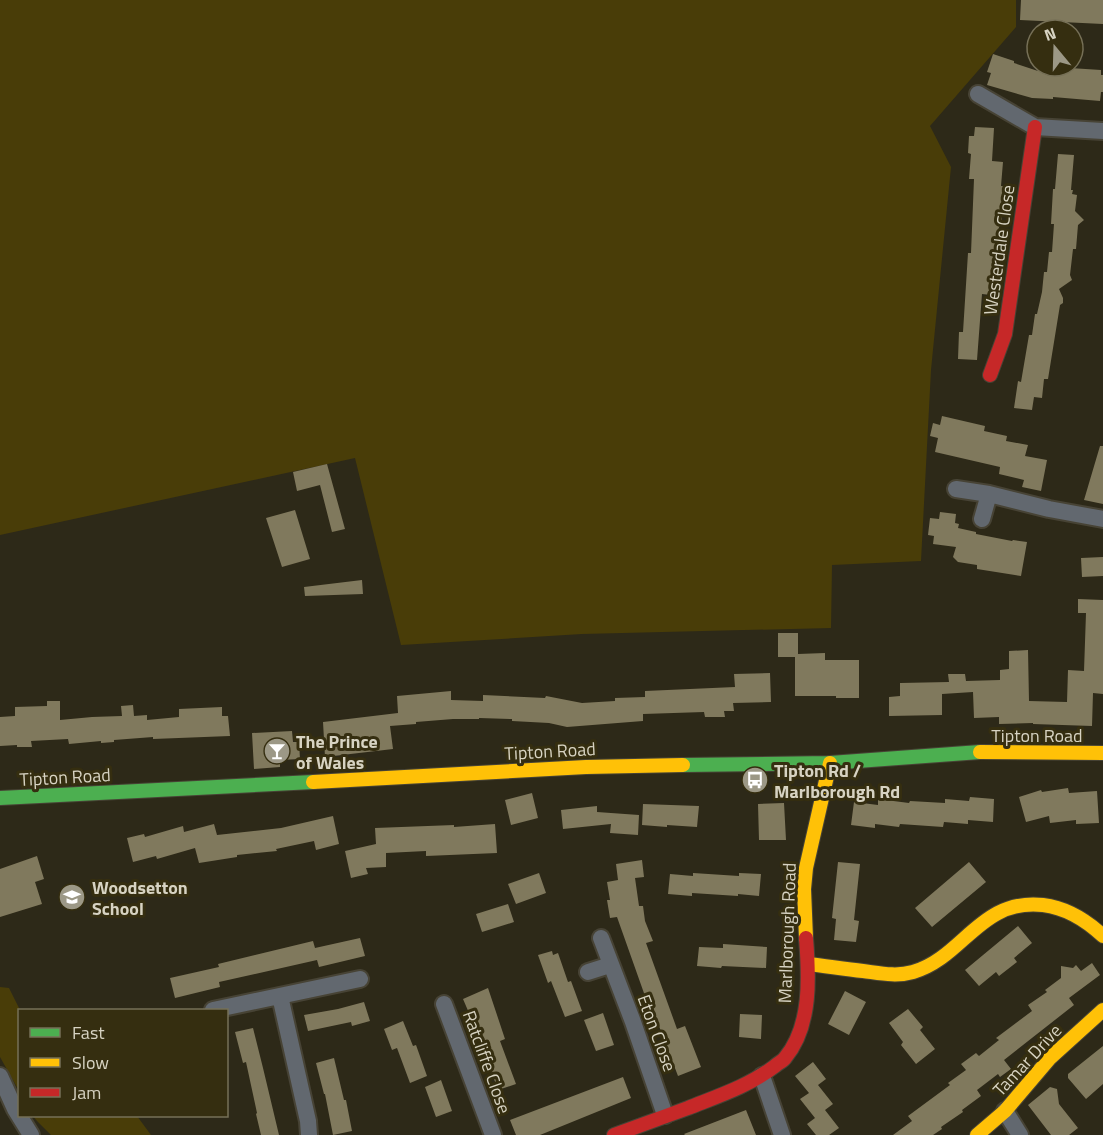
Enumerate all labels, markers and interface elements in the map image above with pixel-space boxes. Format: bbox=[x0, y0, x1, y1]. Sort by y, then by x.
north arrow bbox=[1025, 18, 1085, 78]
text: N bbox=[1041, 21, 1059, 47]
street label: Westerdale Close bbox=[977, 183, 1021, 317]
street label: Tipton Road bbox=[991, 722, 1083, 749]
place label: The Prince of Wales bbox=[296, 728, 378, 776]
street label: Tipton Road bbox=[504, 735, 596, 767]
bar icon: The Prince of Wales bbox=[262, 736, 292, 766]
place label: Tipton Rd / Marlborough Rd bbox=[774, 757, 900, 805]
street label: Tipton Road bbox=[19, 761, 111, 793]
bus stop icon: Tipton Rd / Marlborough Rd bbox=[740, 765, 770, 795]
street label: Marlborough Road bbox=[771, 862, 803, 1004]
place label: Woodsetton School bbox=[92, 874, 188, 922]
school or university icon: Woodsetton School bbox=[57, 882, 87, 912]
street label: Eton Close bbox=[631, 991, 683, 1075]
street label: Ratcliffe Close bbox=[456, 1007, 518, 1117]
legend bbox=[18, 1009, 228, 1117]
street label: Tamar Drive bbox=[986, 1018, 1068, 1102]
text: Fast bbox=[72, 1019, 105, 1046]
text: Slow bbox=[72, 1049, 109, 1076]
text: Jam bbox=[72, 1079, 101, 1106]

